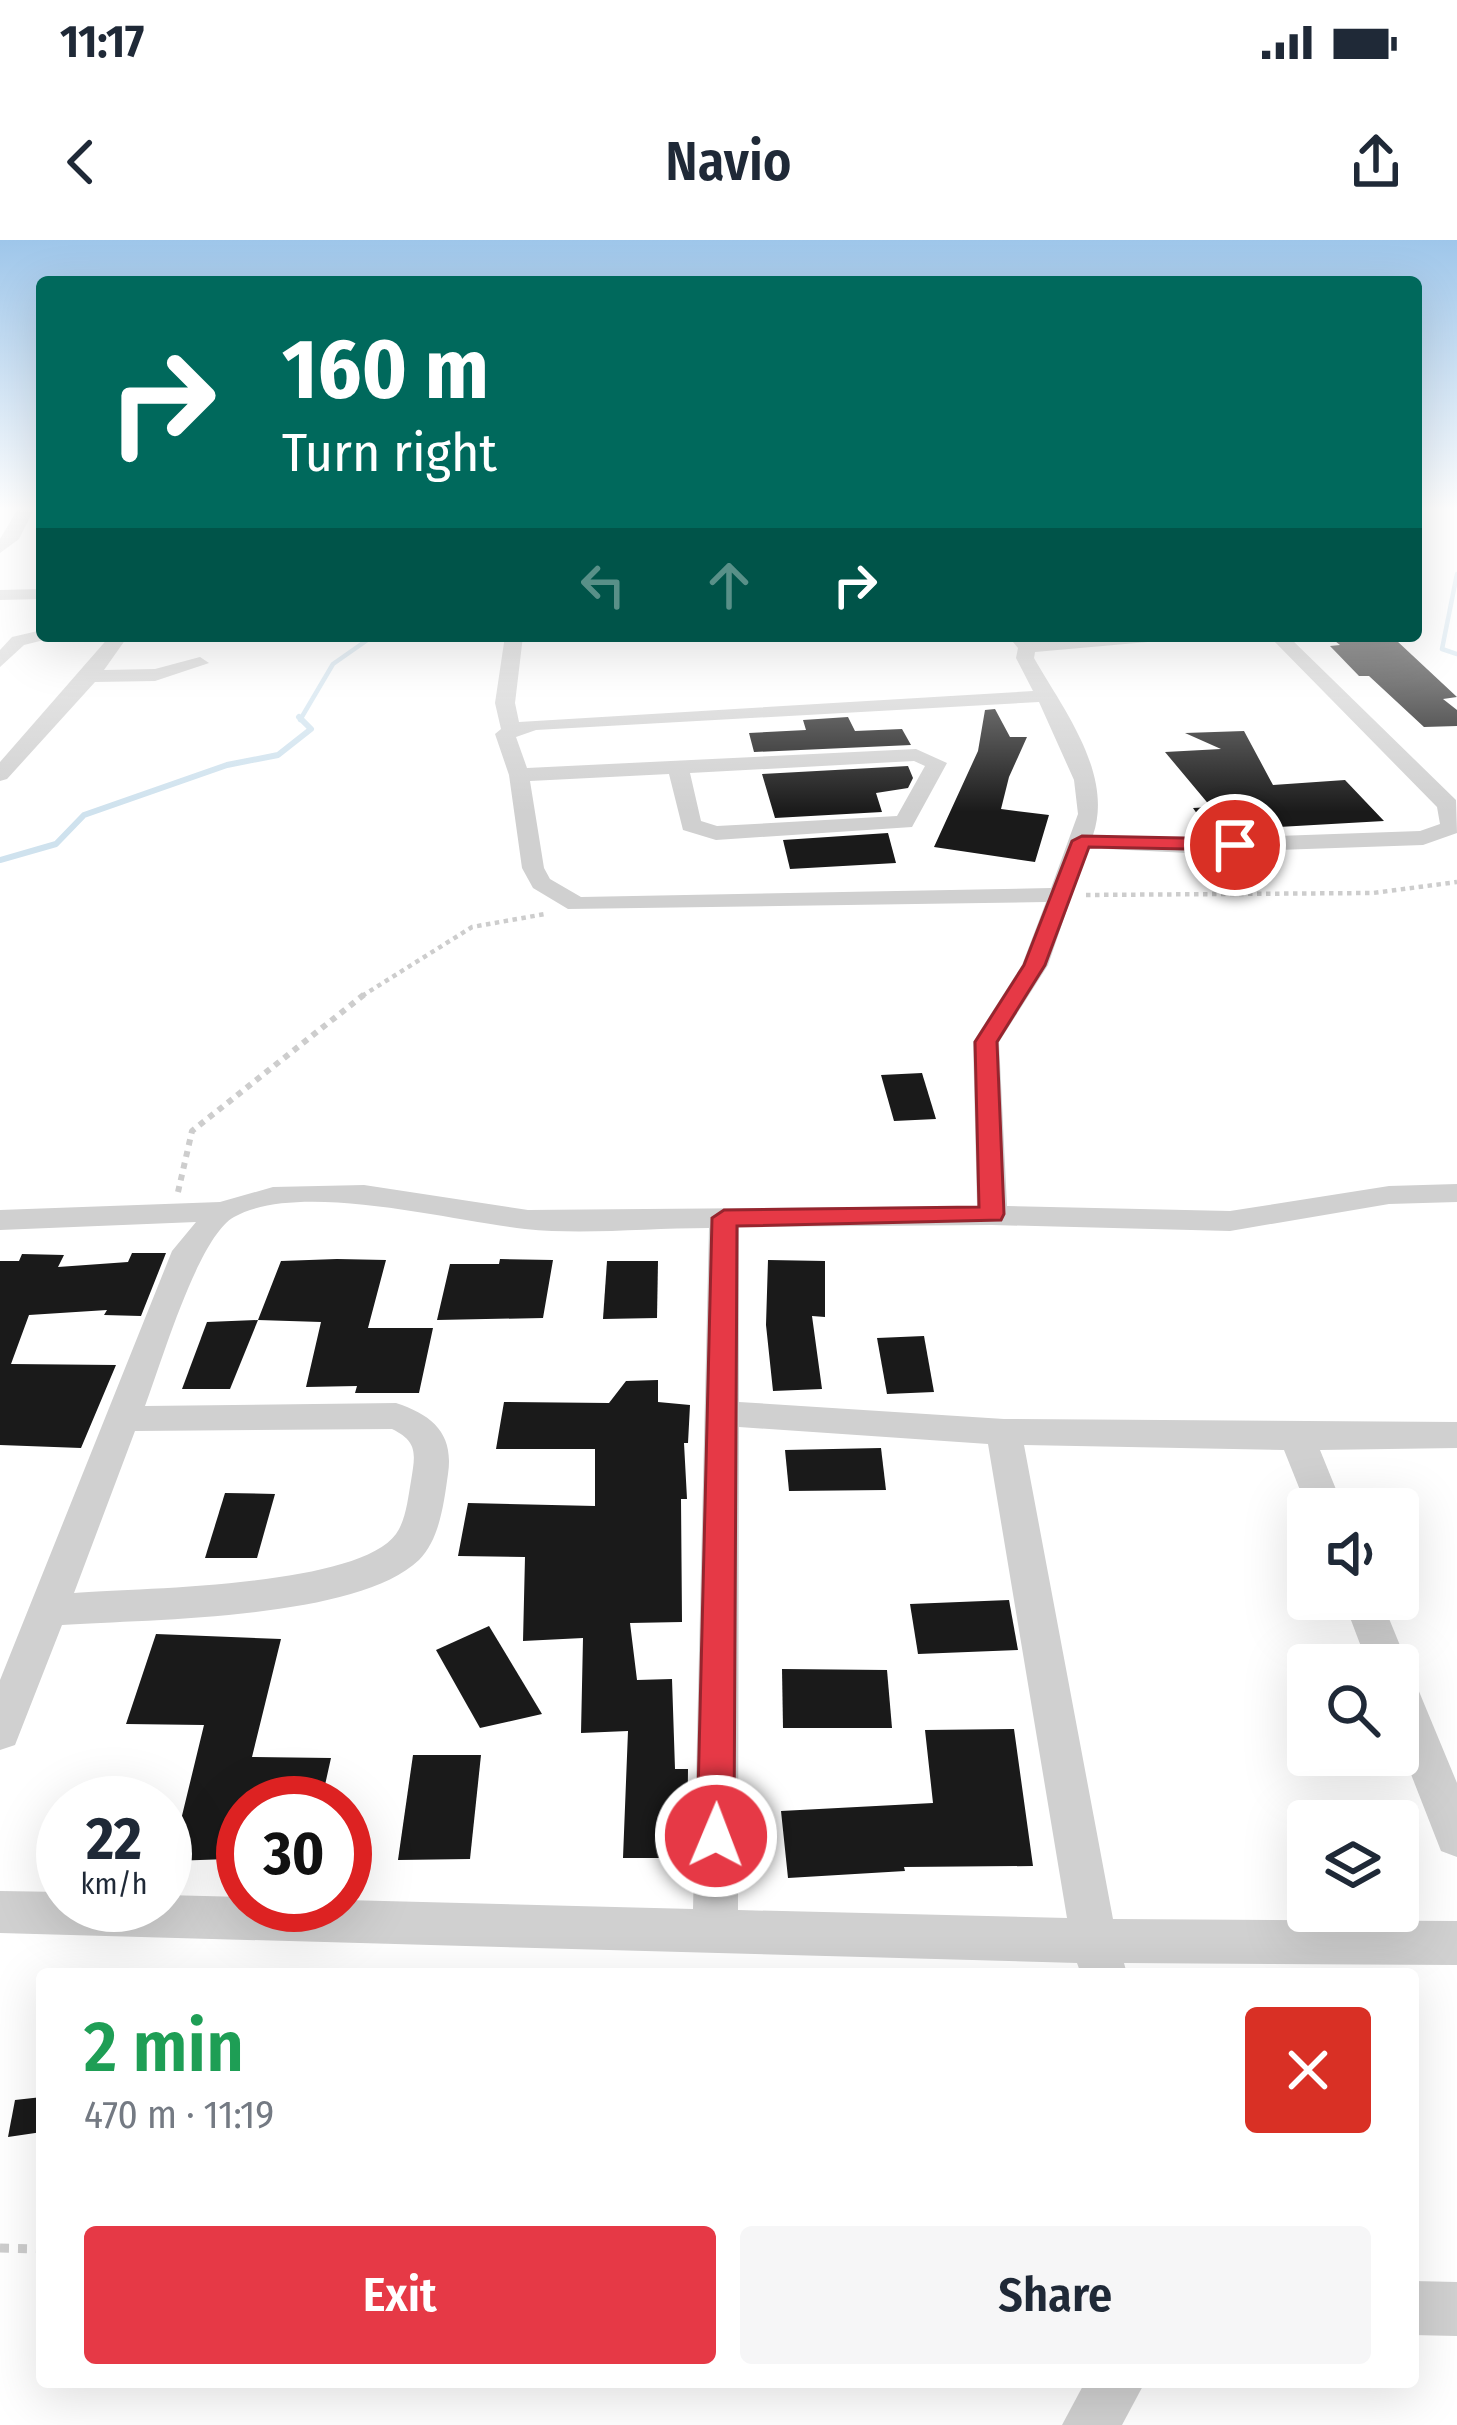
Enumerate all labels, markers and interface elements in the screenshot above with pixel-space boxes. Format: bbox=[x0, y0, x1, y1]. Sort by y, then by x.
text: 11:17 bbox=[60, 15, 144, 69]
icon: back bbox=[48, 129, 114, 195]
icon: share bbox=[1343, 129, 1409, 195]
text: Navio bbox=[665, 130, 792, 194]
text: 160 m bbox=[282, 319, 489, 420]
icon: right bbox=[84, 324, 240, 480]
text: Turn right bbox=[282, 421, 497, 485]
icon: left bbox=[570, 552, 636, 618]
icon: ahead bbox=[696, 552, 762, 618]
icon: right bbox=[822, 552, 888, 618]
pin bbox=[1184, 794, 1286, 896]
icon: arrive bbox=[1202, 812, 1268, 878]
map controls bbox=[1287, 1488, 1419, 1932]
button: sound bbox=[1287, 1488, 1419, 1620]
button: search bbox=[1287, 1644, 1419, 1776]
position arrow bbox=[653, 1773, 779, 1899]
speed limit sign: 30 bbox=[216, 1776, 372, 1932]
button: layers bbox=[1287, 1800, 1419, 1932]
text: 22 bbox=[86, 1803, 142, 1875]
text: km/h bbox=[81, 1866, 147, 1902]
text: 2 min bbox=[84, 2004, 244, 2090]
button: close bbox=[1245, 2007, 1371, 2133]
text: 470 m · 11:19 bbox=[84, 2092, 274, 2138]
button: Exit bbox=[84, 2226, 716, 2364]
button: Share bbox=[740, 2226, 1371, 2364]

